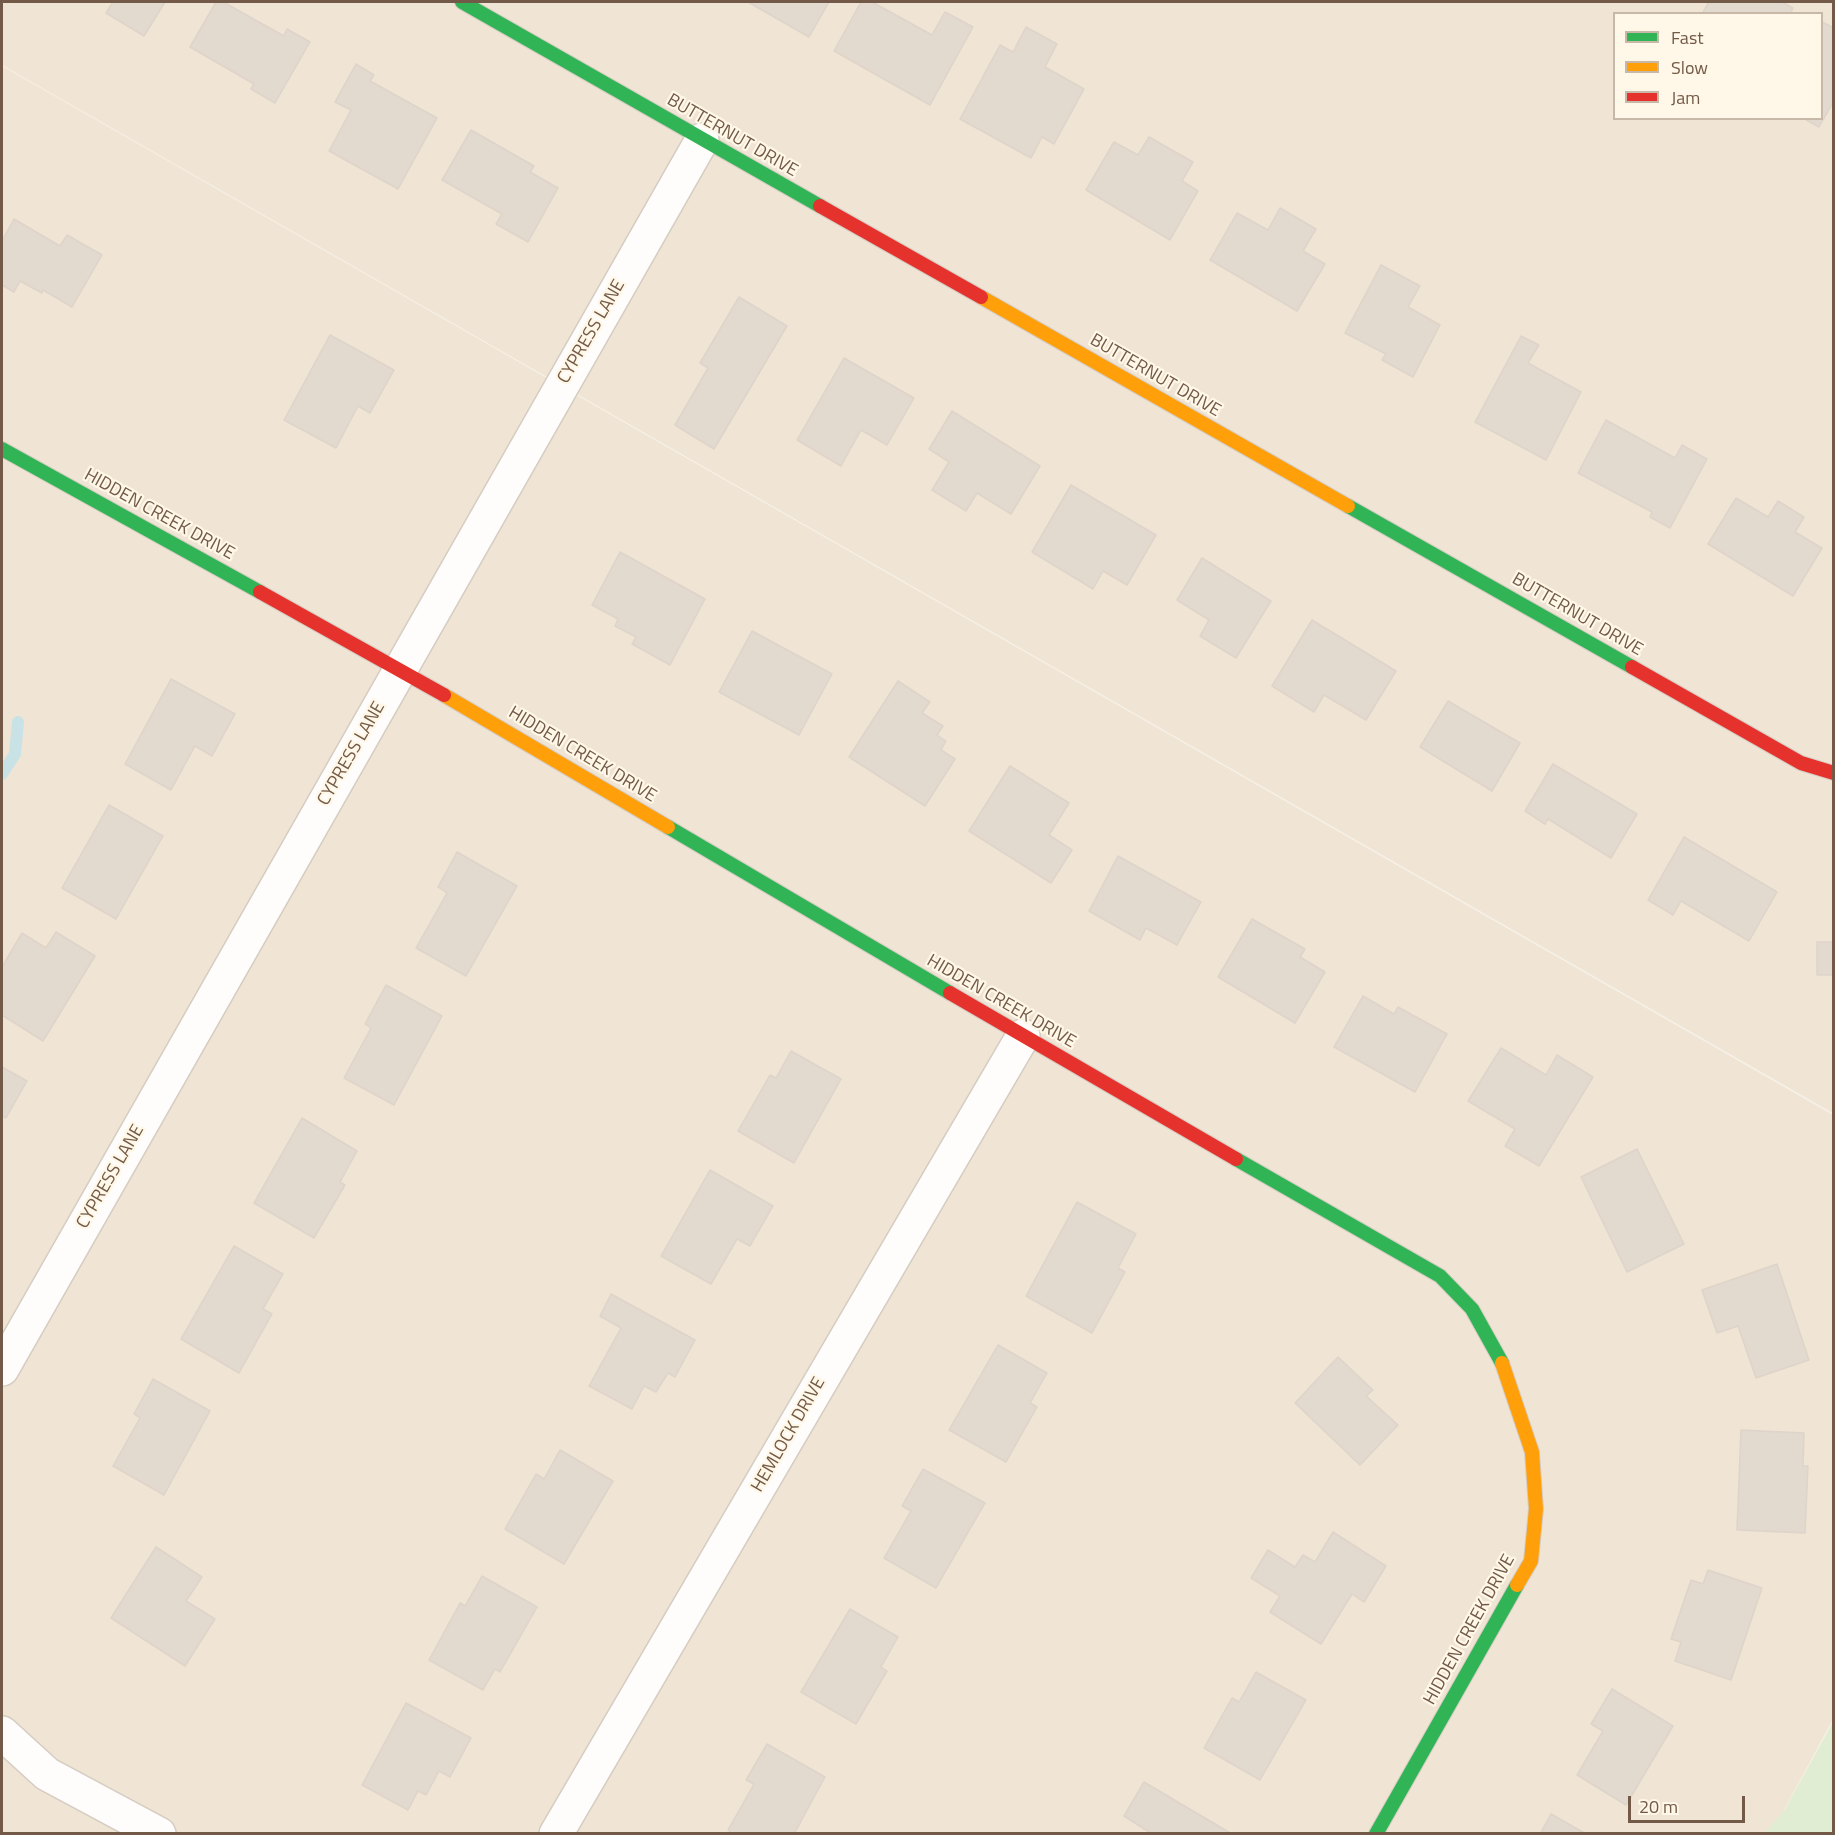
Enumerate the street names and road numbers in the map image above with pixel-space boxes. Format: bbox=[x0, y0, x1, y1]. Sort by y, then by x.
street label: BUTTERNUT DRIVE bbox=[663, 90, 801, 182]
street label: CYPRESS LANE bbox=[554, 276, 630, 388]
street label: BUTTERNUT DRIVE bbox=[1086, 330, 1224, 422]
street label: HIDDEN CREEK DRIVE bbox=[80, 465, 238, 565]
street label: BUTTERNUT DRIVE bbox=[1508, 569, 1646, 661]
street label: CYPRESS LANE bbox=[314, 698, 390, 810]
street label: HIDDEN CREEK DRIVE bbox=[504, 702, 660, 808]
street label: HIDDEN CREEK DRIVE bbox=[923, 951, 1079, 1053]
street label: CYPRESS LANE bbox=[73, 1121, 149, 1233]
street label: HEMLOCK DRIVE bbox=[747, 1374, 831, 1496]
street label: HIDDEN CREEK DRIVE bbox=[1420, 1551, 1520, 1709]

